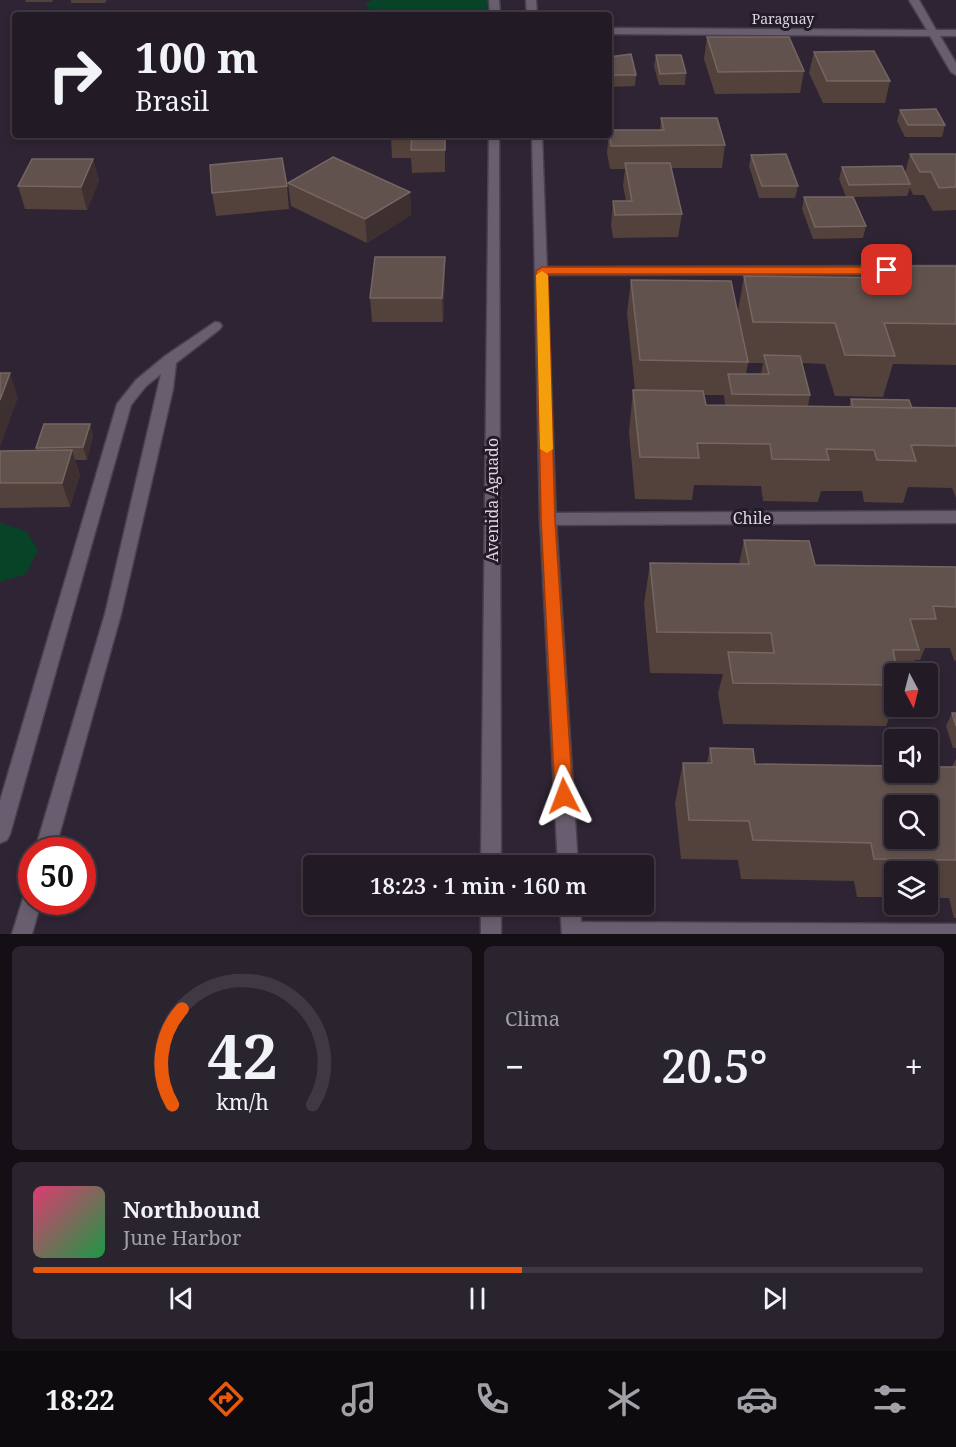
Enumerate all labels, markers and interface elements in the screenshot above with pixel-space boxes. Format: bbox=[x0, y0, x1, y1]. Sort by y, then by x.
street label: Paraguay bbox=[752, 9, 814, 28]
text: 100 m bbox=[135, 28, 259, 85]
icon: right bbox=[36, 36, 114, 114]
text: Brasil bbox=[135, 82, 209, 119]
pin bbox=[861, 244, 912, 295]
icon: arrive bbox=[870, 253, 903, 286]
street label: Avenida Aguado bbox=[481, 438, 503, 562]
street label: Chile bbox=[733, 507, 771, 529]
north arrow bbox=[884, 663, 938, 717]
map controls bbox=[884, 663, 938, 915]
button: sound bbox=[884, 729, 938, 783]
position arrow bbox=[532, 764, 596, 828]
button: search bbox=[884, 795, 938, 849]
speed limit sign: 50 bbox=[18, 837, 96, 915]
button: layers bbox=[884, 861, 938, 915]
text: 18:23 · 1 min · 160 m bbox=[370, 870, 587, 900]
text: Clima bbox=[505, 1005, 560, 1032]
text: 42 bbox=[207, 1012, 277, 1097]
text: 20.5° bbox=[661, 1035, 768, 1096]
text: − bbox=[505, 1044, 524, 1089]
text: + bbox=[905, 1044, 923, 1089]
text: km/h bbox=[216, 1087, 269, 1116]
text: Northbound bbox=[123, 1194, 260, 1224]
text: June Harbor bbox=[123, 1224, 241, 1251]
icon: previous bbox=[165, 1282, 198, 1315]
icon: pause bbox=[461, 1282, 494, 1315]
icon: next bbox=[758, 1282, 791, 1315]
icon: directions bbox=[205, 1378, 247, 1420]
icon: music bbox=[338, 1378, 380, 1420]
icon: phone bbox=[471, 1378, 513, 1420]
icon: climate bbox=[603, 1378, 645, 1420]
icon: car bbox=[736, 1378, 778, 1420]
icon: filters bbox=[869, 1378, 911, 1420]
text: 18:22 bbox=[45, 1381, 115, 1418]

